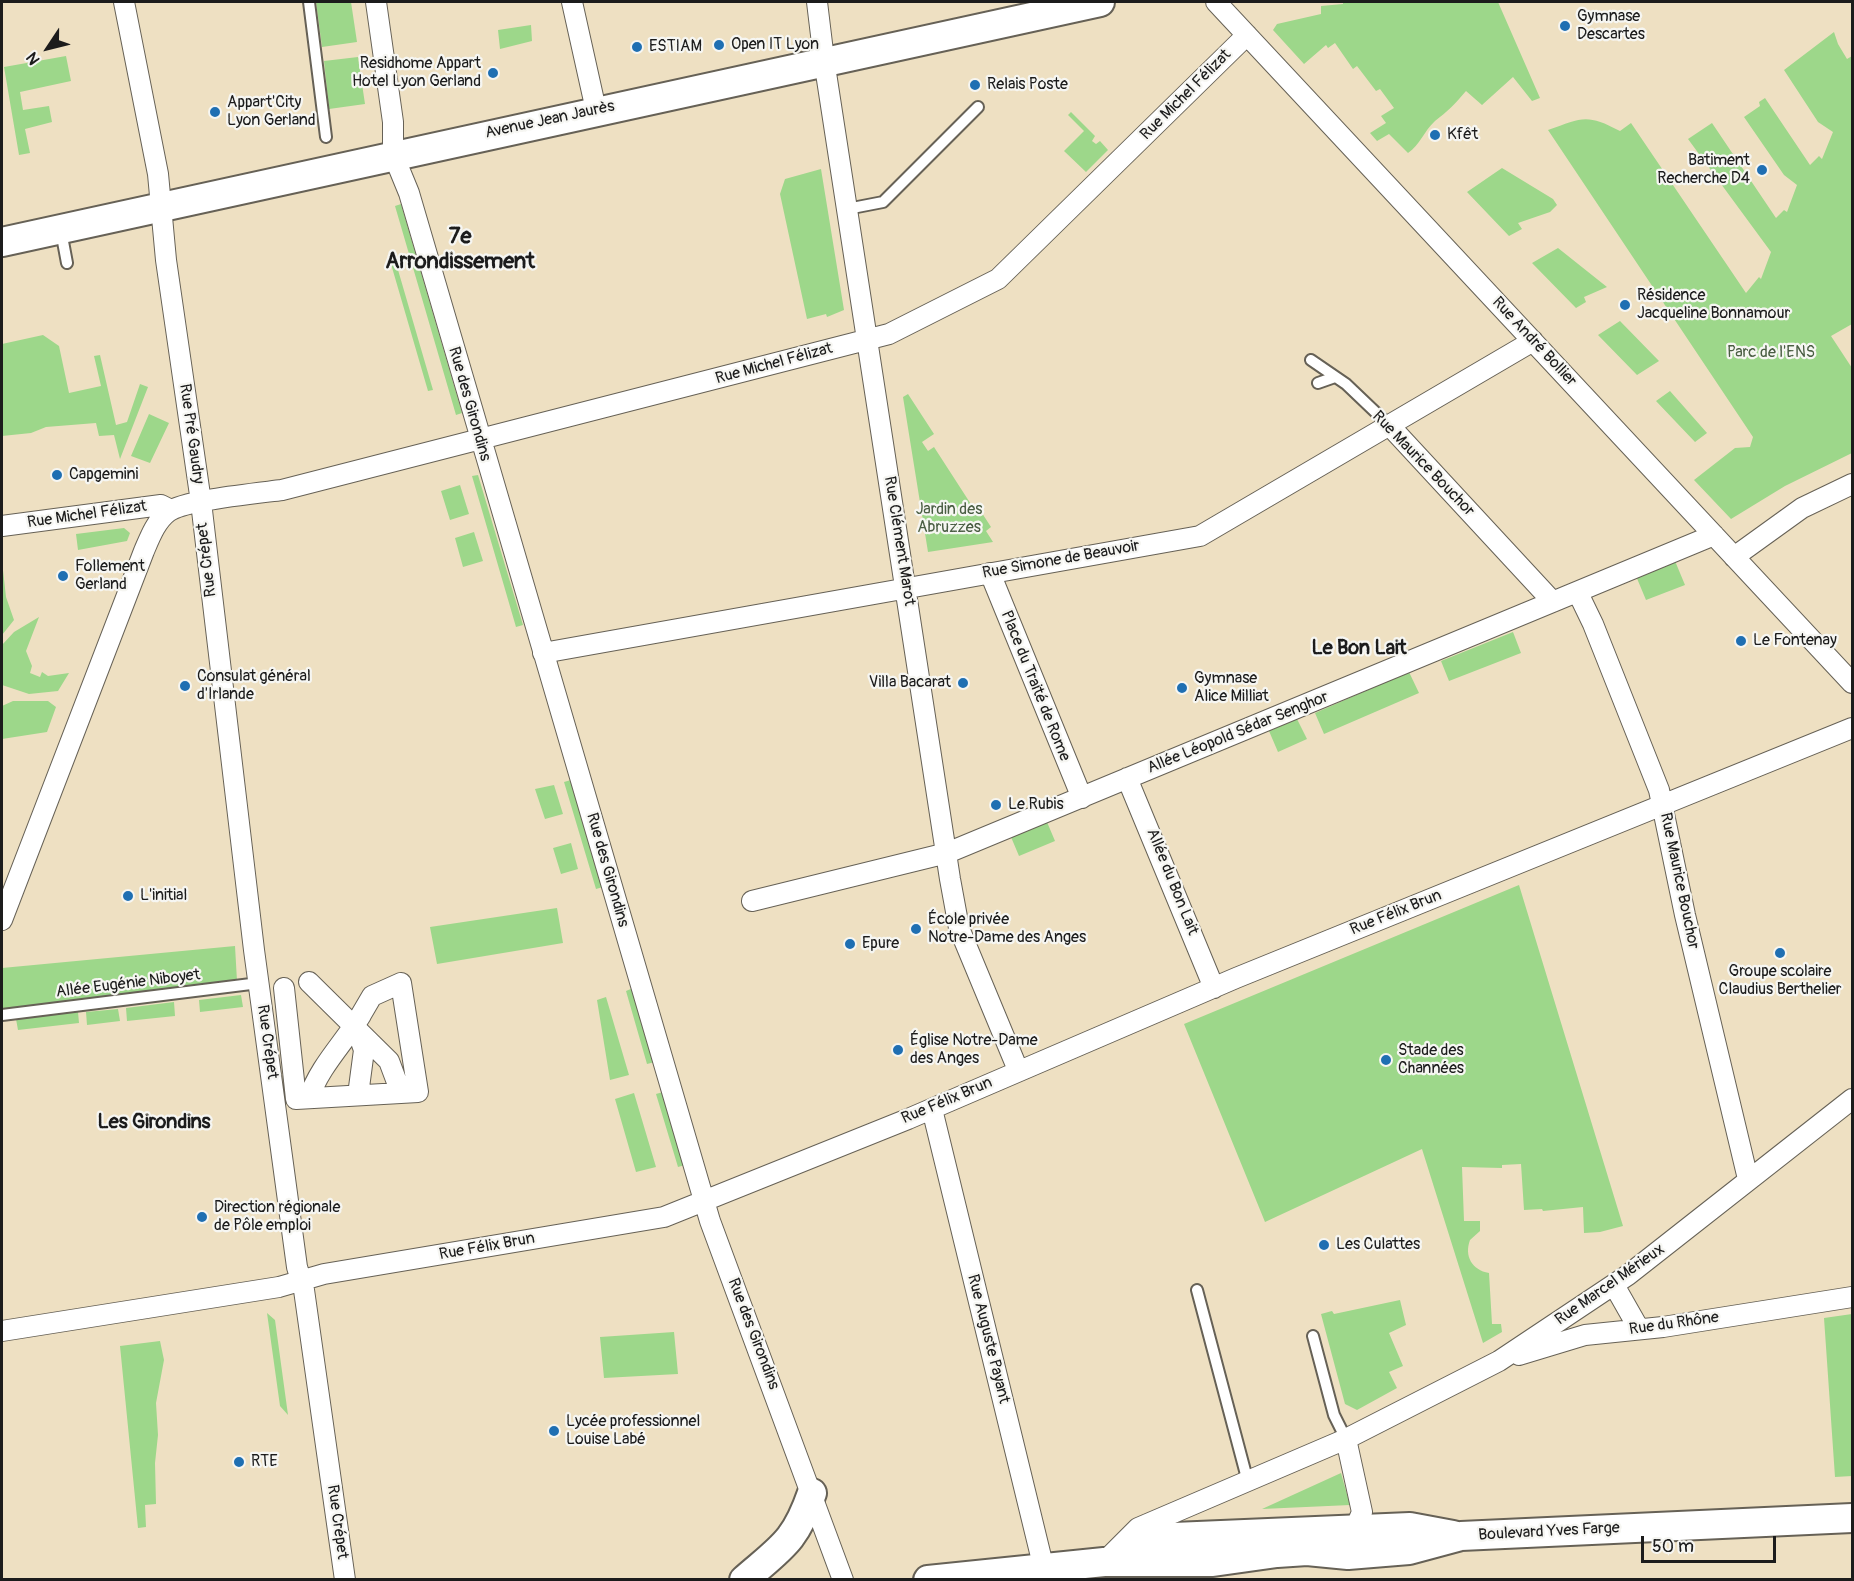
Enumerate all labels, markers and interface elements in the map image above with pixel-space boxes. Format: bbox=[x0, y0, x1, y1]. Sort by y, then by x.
place label: Gymnase Descartes bbox=[1577, 7, 1645, 45]
north arrow bbox=[18, 18, 78, 78]
marker: Gymnase Descartes bbox=[1558, 19, 1572, 33]
place label: Open IT Lyon bbox=[731, 35, 819, 55]
place label: ESTIAM bbox=[649, 37, 702, 57]
marker: Open IT Lyon bbox=[712, 38, 726, 52]
marker: ESTIAM bbox=[630, 40, 644, 54]
street label: Rue Michel Félizat bbox=[1137, 46, 1235, 144]
text: N bbox=[22, 48, 45, 69]
place label: Residhome Appart Hotel Lyon Gerland bbox=[352, 54, 481, 92]
marker: Residhome Appart Hotel Lyon Gerland bbox=[486, 66, 500, 80]
place label: Relais Poste bbox=[987, 75, 1068, 95]
marker: Relais Poste bbox=[968, 78, 982, 92]
place label: Appart'City Lyon Gerland bbox=[227, 93, 316, 131]
street label: Avenue Jean Jaurès bbox=[483, 97, 617, 143]
marker: Appart'City Lyon Gerland bbox=[208, 105, 222, 119]
place label: Kfêt bbox=[1447, 125, 1478, 145]
marker: Kfêt bbox=[1428, 128, 1442, 142]
place label: Batiment Recherche D4 bbox=[1657, 151, 1750, 189]
marker: Batiment Recherche D4 bbox=[1755, 163, 1769, 177]
district label: 7e Arrondissement bbox=[385, 224, 535, 276]
place label: Résidence Jacqueline Bonnamour bbox=[1637, 286, 1790, 324]
street label: Rue André Bollier bbox=[1488, 293, 1580, 391]
marker: Résidence Jacqueline Bonnamour bbox=[1618, 298, 1632, 312]
street label: Rue Michel Félizat bbox=[713, 339, 835, 389]
park label: Parc de l'ENS bbox=[1727, 343, 1815, 363]
street label: Rue des Girondins bbox=[444, 345, 494, 463]
street label: Rue Pré Gaudry bbox=[174, 383, 208, 485]
street label: Rue Maurice Bouchor bbox=[1368, 407, 1478, 521]
place label: Capgemini bbox=[69, 465, 138, 485]
marker: Capgemini bbox=[50, 468, 64, 482]
street label: Rue Clément Marot bbox=[879, 475, 919, 607]
street label: Rue Michel Félizat bbox=[26, 497, 148, 533]
park label: Jardin des Abruzzes bbox=[916, 500, 982, 538]
street label: Rue Crépet bbox=[193, 522, 221, 598]
street label: Rue Simone de Beauvoir bbox=[981, 537, 1141, 583]
place label: Follement Gerland bbox=[75, 557, 145, 595]
marker: Follement Gerland bbox=[56, 569, 70, 583]
street label: Place du Traité de Rome bbox=[996, 608, 1074, 764]
place label: Le Fontenay bbox=[1753, 631, 1837, 651]
marker: Le Fontenay bbox=[1734, 634, 1748, 648]
district label: Le Bon Lait bbox=[1311, 637, 1407, 661]
place label: Consulat général d'Irlande bbox=[197, 667, 311, 705]
place label: Gymnase Alice Milliat bbox=[1194, 669, 1269, 707]
place label: Villa Bacarat bbox=[869, 673, 951, 693]
marker: Villa Bacarat bbox=[956, 676, 970, 690]
marker: Consulat général d'Irlande bbox=[178, 679, 192, 693]
marker: Gymnase Alice Milliat bbox=[1175, 681, 1189, 695]
street label: Allée Léopold Sédar Senghor bbox=[1145, 688, 1331, 778]
place label: Le Rubis bbox=[1008, 795, 1064, 815]
marker: Le Rubis bbox=[989, 798, 1003, 812]
street label: Rue des Girondins bbox=[582, 811, 632, 929]
street label: Rue Maurice Bouchor bbox=[1655, 811, 1703, 951]
street label: Allée du Bon Lait bbox=[1142, 826, 1202, 938]
place label: L'initial bbox=[140, 886, 187, 906]
street label: Rue Félix Brun bbox=[1348, 886, 1444, 940]
marker: L'initial bbox=[121, 889, 135, 903]
place label: École privée Notre-Dame des Anges bbox=[928, 910, 1086, 948]
marker: École privée Notre-Dame des Anges bbox=[909, 922, 923, 936]
place label: Epure bbox=[862, 934, 899, 954]
marker: Epure bbox=[843, 937, 857, 951]
marker: Groupe scolaire Claudius Berthelier bbox=[1773, 946, 1787, 960]
place label: Groupe scolaire Claudius Berthelier bbox=[1719, 962, 1841, 1000]
street label: Allée Eugénie Niboyet bbox=[55, 966, 201, 1002]
street label: Rue Crépet bbox=[252, 1004, 282, 1080]
place label: Église Notre-Dame des Anges bbox=[910, 1031, 1038, 1069]
place label: Stade des Channées bbox=[1398, 1041, 1464, 1079]
marker: Église Notre-Dame des Anges bbox=[891, 1043, 905, 1057]
marker: Stade des Channées bbox=[1379, 1053, 1393, 1067]
street label: Rue Félix Brun bbox=[899, 1073, 995, 1129]
district label: Les Girondins bbox=[98, 1111, 210, 1135]
place label: Direction régionale de Pôle emploi bbox=[214, 1198, 340, 1236]
marker: Direction régionale de Pôle emploi bbox=[195, 1210, 209, 1224]
street label: Rue Félix Brun bbox=[438, 1229, 536, 1265]
place label: Les Culattes bbox=[1336, 1235, 1420, 1255]
marker: Les Culattes bbox=[1317, 1238, 1331, 1252]
street label: Rue Marcel Mérieux bbox=[1552, 1240, 1668, 1330]
street label: Rue Auguste Payant bbox=[963, 1272, 1013, 1406]
street label: Rue des Girondins bbox=[723, 1276, 783, 1392]
street label: Rue du Rhône bbox=[1628, 1308, 1720, 1340]
place label: Lycée professionnel Louise Labé bbox=[566, 1412, 700, 1450]
marker: Lycée professionnel Louise Labé bbox=[547, 1424, 561, 1438]
place label: RTE bbox=[251, 1452, 277, 1472]
marker: RTE bbox=[232, 1455, 246, 1469]
street label: Rue Crépet bbox=[322, 1484, 352, 1560]
street label: Boulevard Yves Farge bbox=[1478, 1519, 1620, 1545]
scale bar bbox=[1644, 1524, 1779, 1562]
text: 50 m bbox=[1652, 1535, 1694, 1558]

